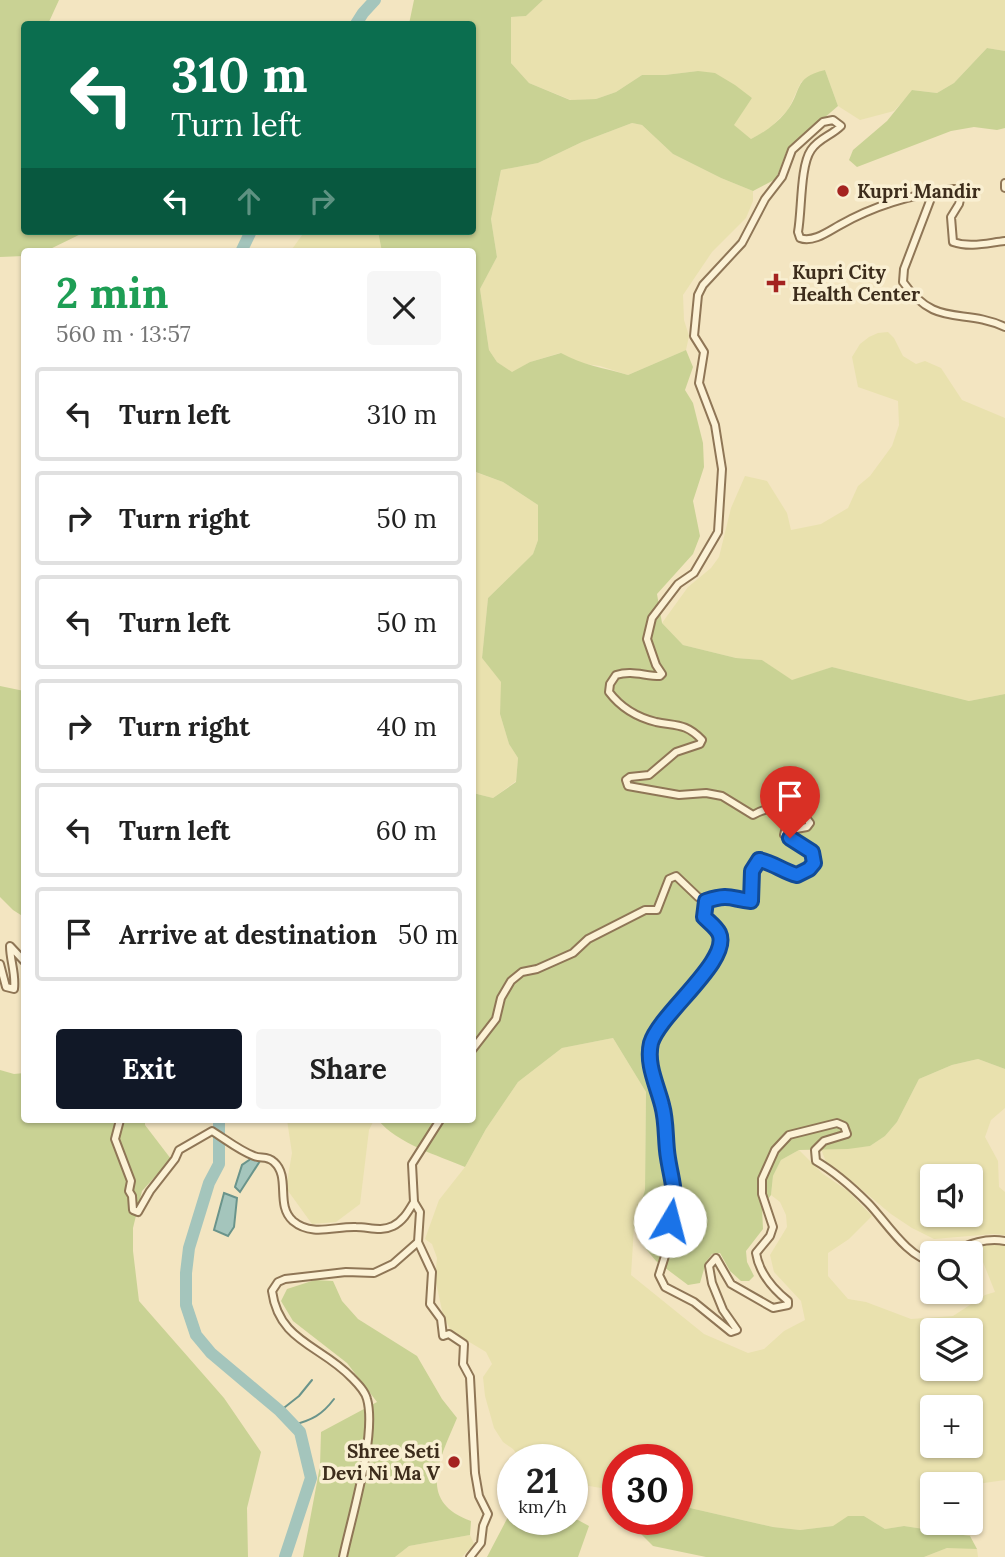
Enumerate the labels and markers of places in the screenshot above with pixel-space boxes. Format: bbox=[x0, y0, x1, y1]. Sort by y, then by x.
place label: Kupri Mandir bbox=[857, 179, 981, 203]
marker: Kupri Mandir bbox=[835, 183, 851, 199]
place label: Kupri City Health Center bbox=[792, 260, 920, 306]
marker: Kupri City Health Center bbox=[766, 273, 786, 293]
pin bbox=[760, 766, 820, 838]
place label: Shree Seti Devi Ni Ma V bbox=[322, 1439, 441, 1485]
marker: Shree Seti Devi Ni Ma V bbox=[446, 1454, 462, 1470]

